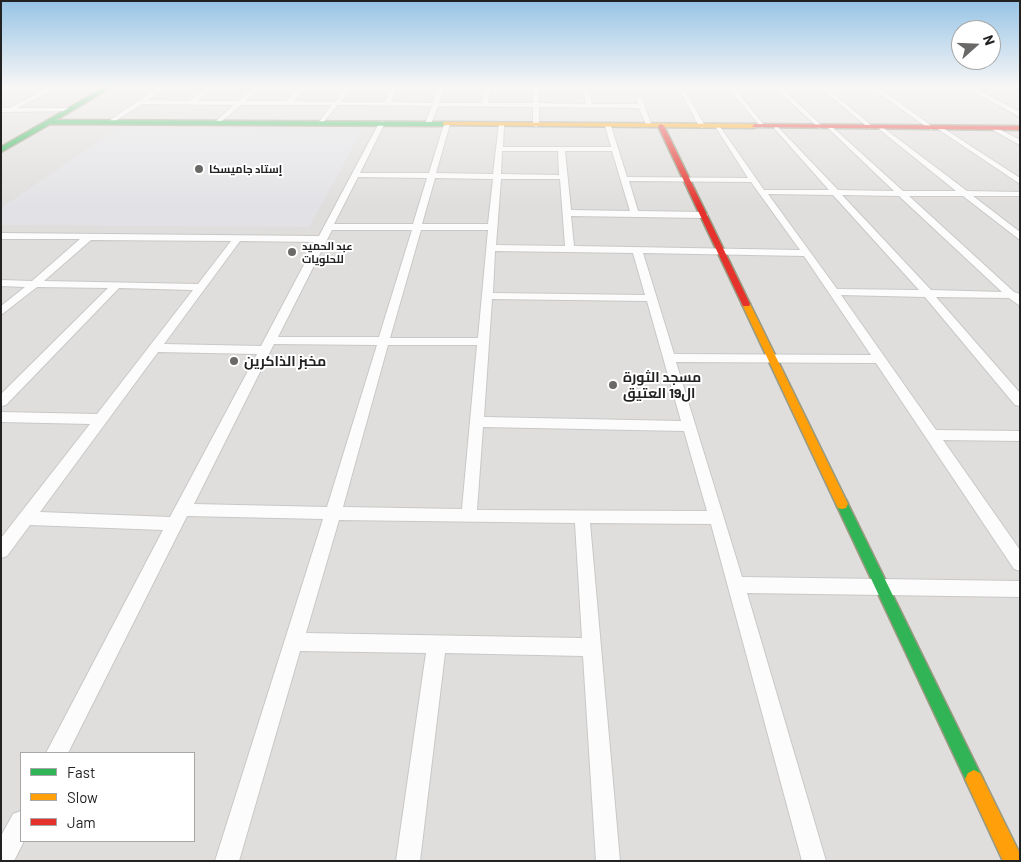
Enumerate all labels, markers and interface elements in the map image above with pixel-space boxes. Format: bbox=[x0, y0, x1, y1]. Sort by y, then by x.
north arrow bbox=[951, 20, 1001, 70]
text: N bbox=[980, 33, 999, 47]
place label: إستاد جاميسكا bbox=[209, 162, 282, 176]
marker: إستاد جاميسكا bbox=[193, 163, 205, 175]
place label: عبد الحميد للحلويات bbox=[302, 239, 353, 265]
marker: عبد الحميد للحلويات bbox=[286, 246, 298, 258]
place label: مخبز الذاكرين bbox=[244, 353, 326, 369]
marker: مخبز الذاكرين bbox=[228, 355, 240, 367]
place label: مسجد الثورة ال19 العتيق bbox=[623, 369, 701, 402]
marker: مسجد الثورة ال19 العتيق bbox=[607, 379, 619, 391]
legend bbox=[20, 752, 195, 842]
text: Fast bbox=[67, 763, 95, 781]
text: Slow bbox=[67, 788, 98, 806]
text: Jam bbox=[67, 813, 96, 831]

